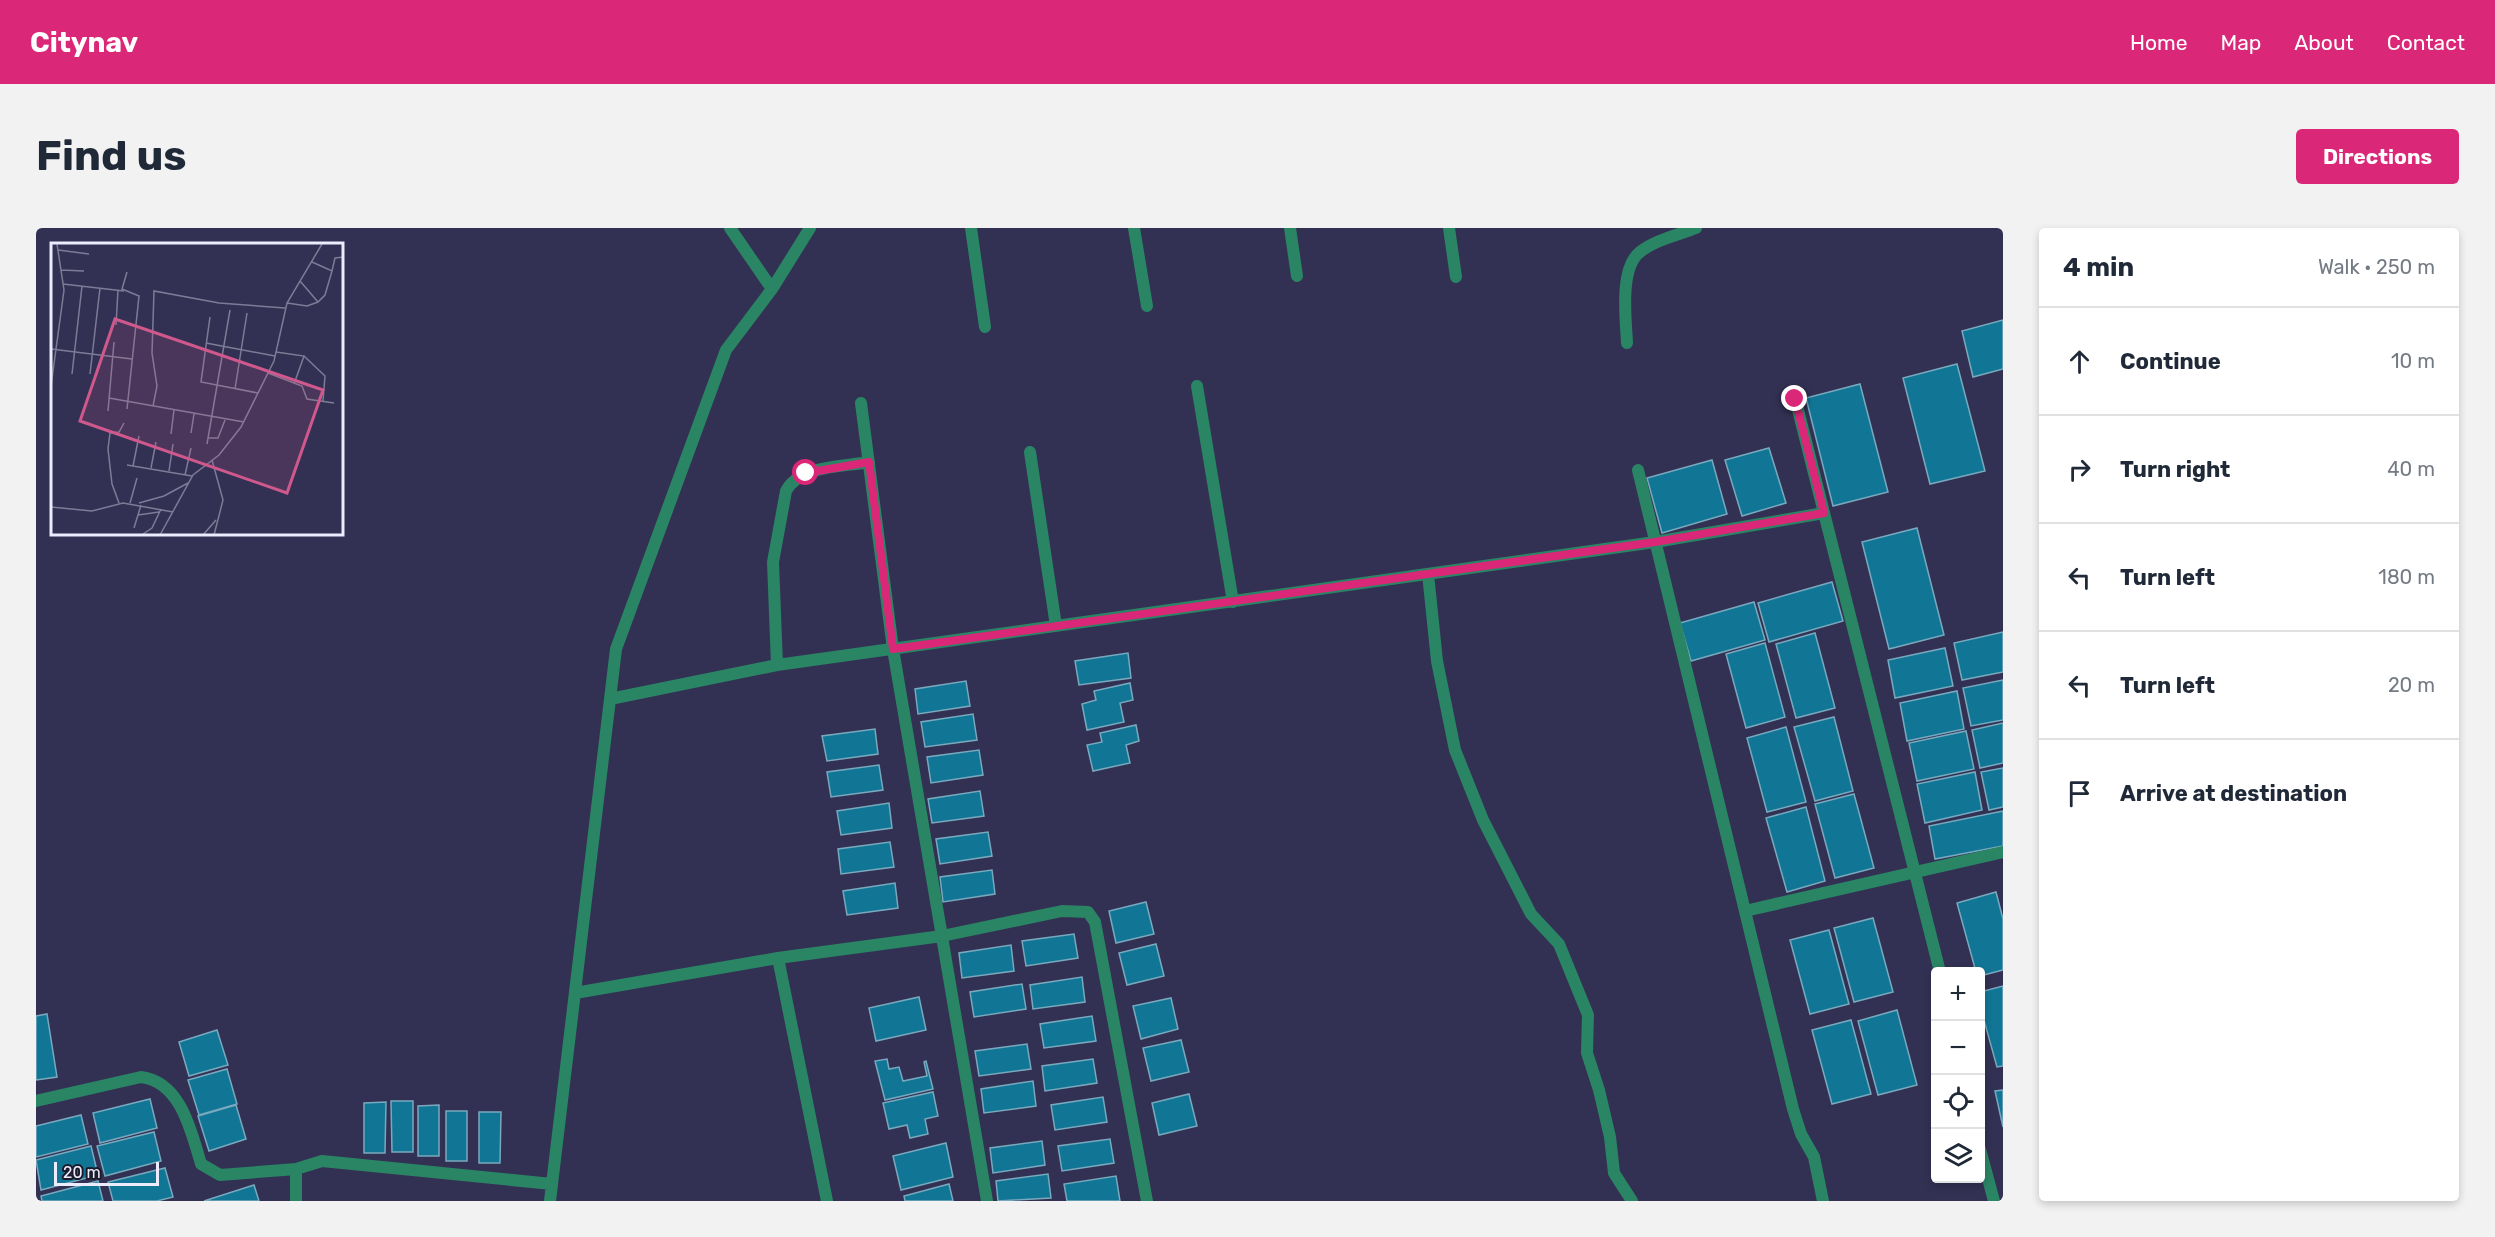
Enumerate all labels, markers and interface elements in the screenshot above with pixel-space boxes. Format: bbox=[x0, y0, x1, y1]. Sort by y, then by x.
text: Citynav bbox=[30, 26, 138, 59]
text: Home bbox=[2130, 30, 2187, 55]
text: Map bbox=[2220, 30, 2261, 55]
text: About bbox=[2294, 30, 2354, 55]
text: Contact bbox=[2387, 30, 2465, 55]
button: Directions bbox=[2296, 129, 2459, 184]
text: Find us bbox=[36, 131, 187, 181]
inset map bbox=[51, 243, 344, 536]
text: 4 min bbox=[2063, 252, 2134, 283]
text: Walk · 250 m bbox=[2318, 255, 2435, 279]
icon: ahead bbox=[2063, 345, 2096, 378]
text: Continue bbox=[2120, 348, 2221, 375]
text: 10 m bbox=[2391, 349, 2435, 373]
route end bbox=[1781, 385, 1807, 411]
icon: right bbox=[2063, 453, 2096, 486]
text: Turn right bbox=[2120, 456, 2230, 483]
text: 40 m bbox=[2387, 457, 2435, 481]
route start bbox=[792, 459, 818, 485]
icon: left bbox=[2063, 561, 2096, 594]
text: Turn left bbox=[2120, 564, 2215, 591]
text: 180 m bbox=[2378, 565, 2435, 589]
icon: left bbox=[2063, 669, 2096, 702]
text: Turn left bbox=[2120, 672, 2215, 699]
text: 20 m bbox=[2388, 673, 2435, 697]
icon: arrive bbox=[2063, 777, 2096, 810]
text: Arrive at destination bbox=[2120, 780, 2347, 807]
map controls bbox=[1931, 967, 1985, 1183]
button: + bbox=[1931, 967, 1985, 1021]
button: − bbox=[1931, 1021, 1985, 1075]
button: locate bbox=[1931, 1075, 1985, 1129]
button: layers bbox=[1931, 1129, 1985, 1183]
scale bar bbox=[54, 1159, 159, 1186]
text: 20 m bbox=[63, 1163, 101, 1182]

